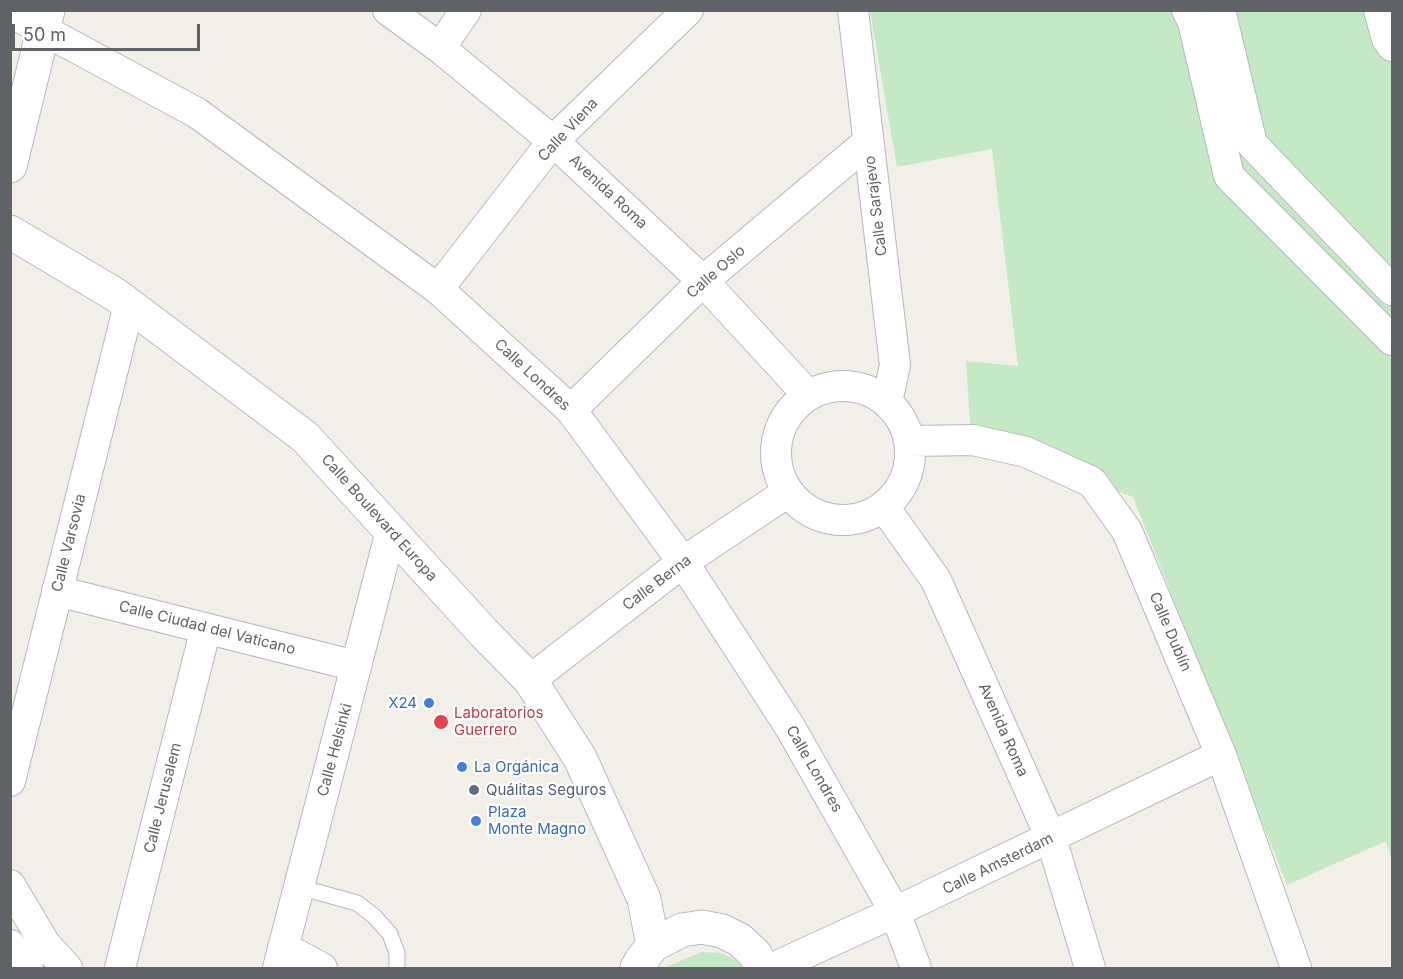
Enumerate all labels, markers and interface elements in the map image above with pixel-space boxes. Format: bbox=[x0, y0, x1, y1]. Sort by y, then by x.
scale bar bbox=[15, 12, 202, 50]
text: 50 m bbox=[23, 24, 66, 45]
street label: Calle Viena bbox=[534, 95, 602, 165]
street label: Avenida Roma bbox=[565, 151, 651, 233]
street label: Calle Sarajevo bbox=[861, 155, 891, 257]
street label: Calle Oslo bbox=[683, 242, 749, 302]
street label: Calle Londres bbox=[490, 335, 574, 415]
street label: Calle Boulevard Europa bbox=[317, 451, 441, 585]
street label: Calle Varsovia bbox=[48, 492, 90, 594]
street label: Calle Berna bbox=[619, 551, 695, 615]
street label: Calle Dublín bbox=[1145, 590, 1195, 674]
street label: Calle Ciudad del Vaticano bbox=[117, 597, 297, 659]
street label: Avenida Roma bbox=[974, 680, 1032, 780]
place label: X24 bbox=[388, 694, 417, 712]
marker: X24 bbox=[422, 696, 436, 710]
street label: Calle Helsinki bbox=[314, 702, 356, 798]
place label: Laboratorios Guerrero bbox=[454, 704, 543, 739]
marker: Laboratorios Guerrero bbox=[432, 713, 450, 731]
street label: Calle Londres bbox=[782, 722, 846, 816]
street label: Calle Jerusalem bbox=[141, 741, 185, 855]
place label: La Orgánica bbox=[474, 758, 559, 776]
marker: La Orgánica bbox=[455, 760, 469, 774]
place label: Quálitas Seguros bbox=[486, 781, 606, 799]
marker: Quálitas Seguros bbox=[467, 783, 481, 797]
place label: Plaza Monte Magno bbox=[488, 803, 586, 838]
marker: Plaza Monte Magno bbox=[469, 814, 483, 828]
street label: Calle Amsterdam bbox=[940, 829, 1056, 899]

